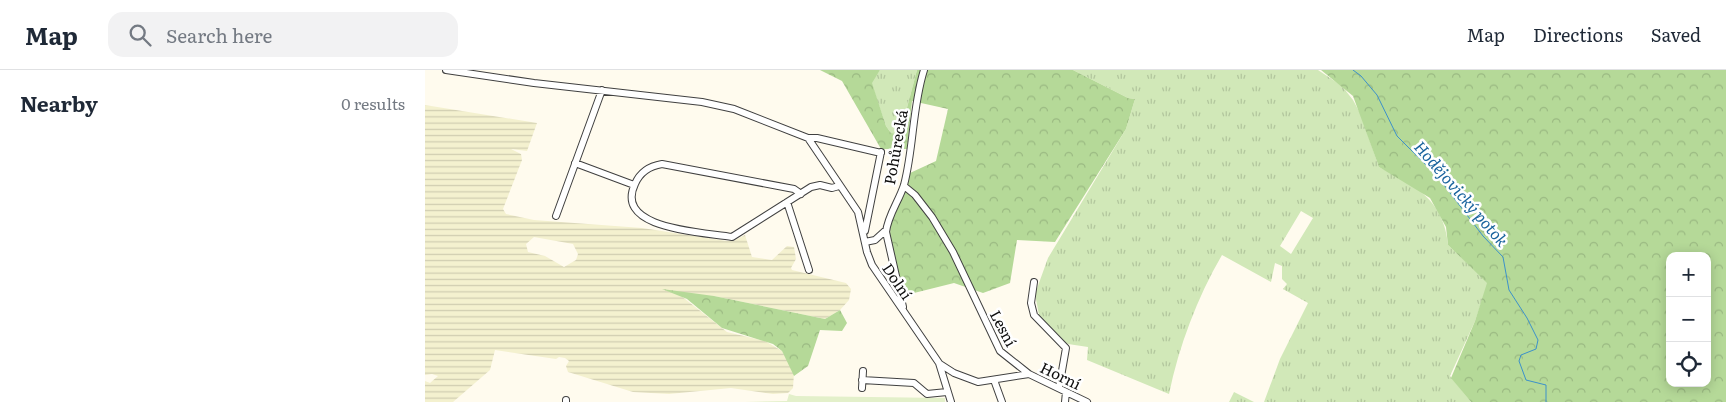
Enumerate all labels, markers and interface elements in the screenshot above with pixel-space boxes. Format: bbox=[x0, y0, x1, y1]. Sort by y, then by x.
search box bbox=[108, 12, 458, 57]
text: Map bbox=[25, 17, 78, 52]
icon: search bbox=[126, 21, 154, 49]
text: Search here bbox=[166, 21, 272, 49]
text: Map bbox=[1467, 21, 1505, 48]
text: Directions bbox=[1533, 21, 1623, 48]
text: Saved bbox=[1651, 21, 1701, 48]
text: Nearby bbox=[20, 87, 98, 118]
text: 0 results bbox=[341, 91, 405, 115]
street label: Pohůrecká bbox=[877, 107, 913, 186]
water label: Hodějovický potok bbox=[1409, 135, 1515, 251]
map controls bbox=[1666, 252, 1711, 387]
button: + bbox=[1666, 252, 1711, 297]
street label: Dolní bbox=[877, 258, 919, 304]
button: − bbox=[1666, 297, 1711, 342]
street label: Lesní bbox=[985, 305, 1023, 351]
button: locate bbox=[1666, 342, 1711, 387]
street label: Horní bbox=[1037, 355, 1085, 395]

